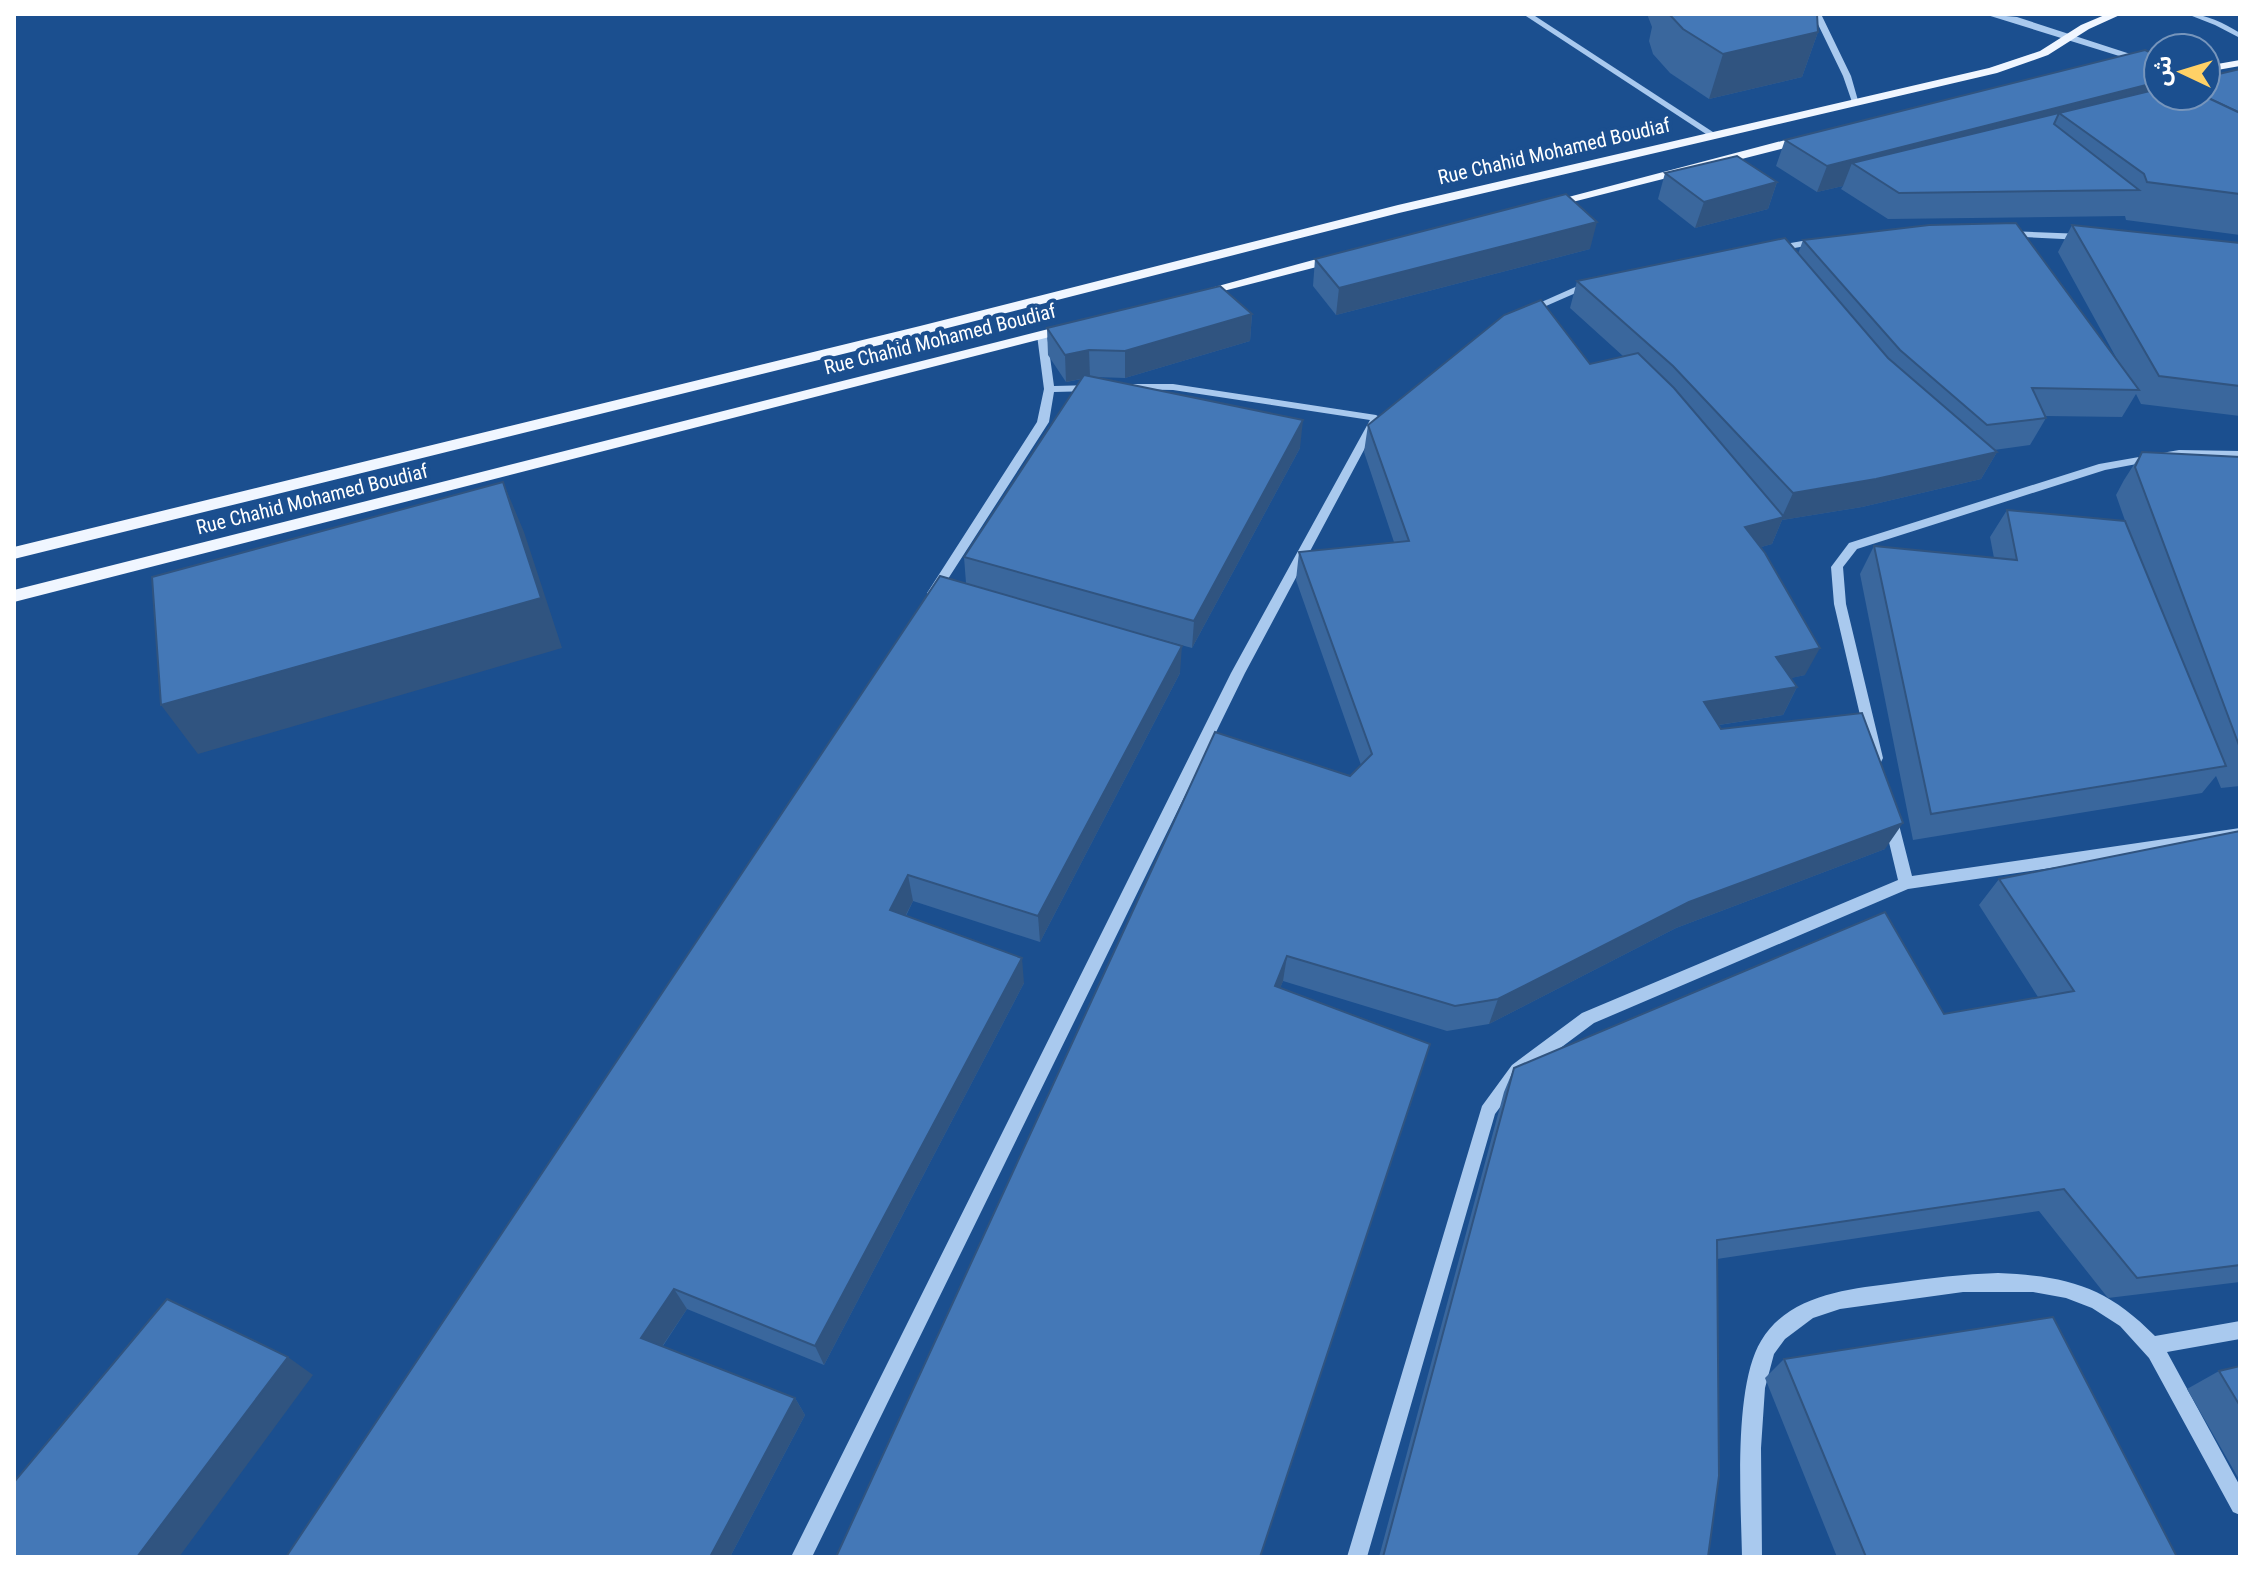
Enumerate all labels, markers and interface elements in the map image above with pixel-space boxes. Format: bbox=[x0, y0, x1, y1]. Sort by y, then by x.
north arrow bbox=[2142, 32, 2222, 112]
text: ش bbox=[2149, 55, 2176, 87]
street label: Rue Chahid Mohamed Boudiaf bbox=[1435, 112, 1673, 189]
street label: Rue Chahid Mohamed Boudiaf bbox=[822, 298, 1059, 379]
street label: Rue Chahid Mohamed Boudiaf bbox=[194, 458, 431, 539]

